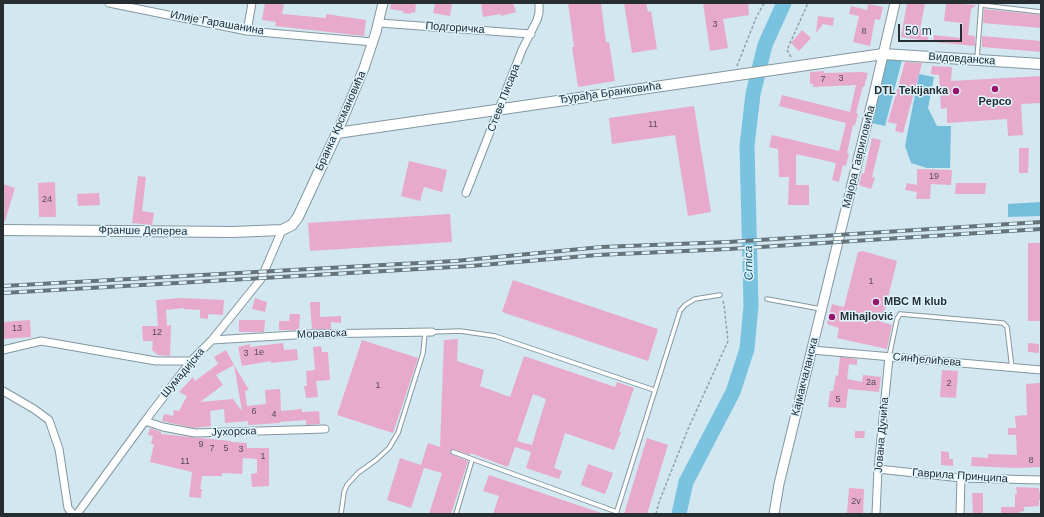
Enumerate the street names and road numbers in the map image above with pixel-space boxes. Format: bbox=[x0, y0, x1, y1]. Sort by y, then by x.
street label: Илије Гарашанина bbox=[169, 8, 265, 38]
street label: Подгоричка bbox=[425, 19, 485, 37]
street label: Видовданска bbox=[928, 50, 996, 68]
street label: Стеве Писара bbox=[485, 62, 523, 134]
street label: Бранка Крсмановића bbox=[313, 69, 369, 173]
street label: Ђурађа Бранковића bbox=[558, 79, 662, 107]
street label: Мајора Гавриловића bbox=[840, 104, 878, 210]
street label: Франше Депереа bbox=[99, 224, 187, 238]
street label: Моравска bbox=[297, 327, 347, 341]
street label: Кајмакчаланска bbox=[789, 336, 821, 418]
street label: Шумадијска bbox=[158, 345, 208, 401]
street label: Синђелићева bbox=[892, 350, 962, 370]
street label: Јована Дучића bbox=[872, 397, 892, 473]
street label: Јухорска bbox=[211, 425, 257, 439]
street label: Гаврила Принципа bbox=[912, 466, 1008, 486]

